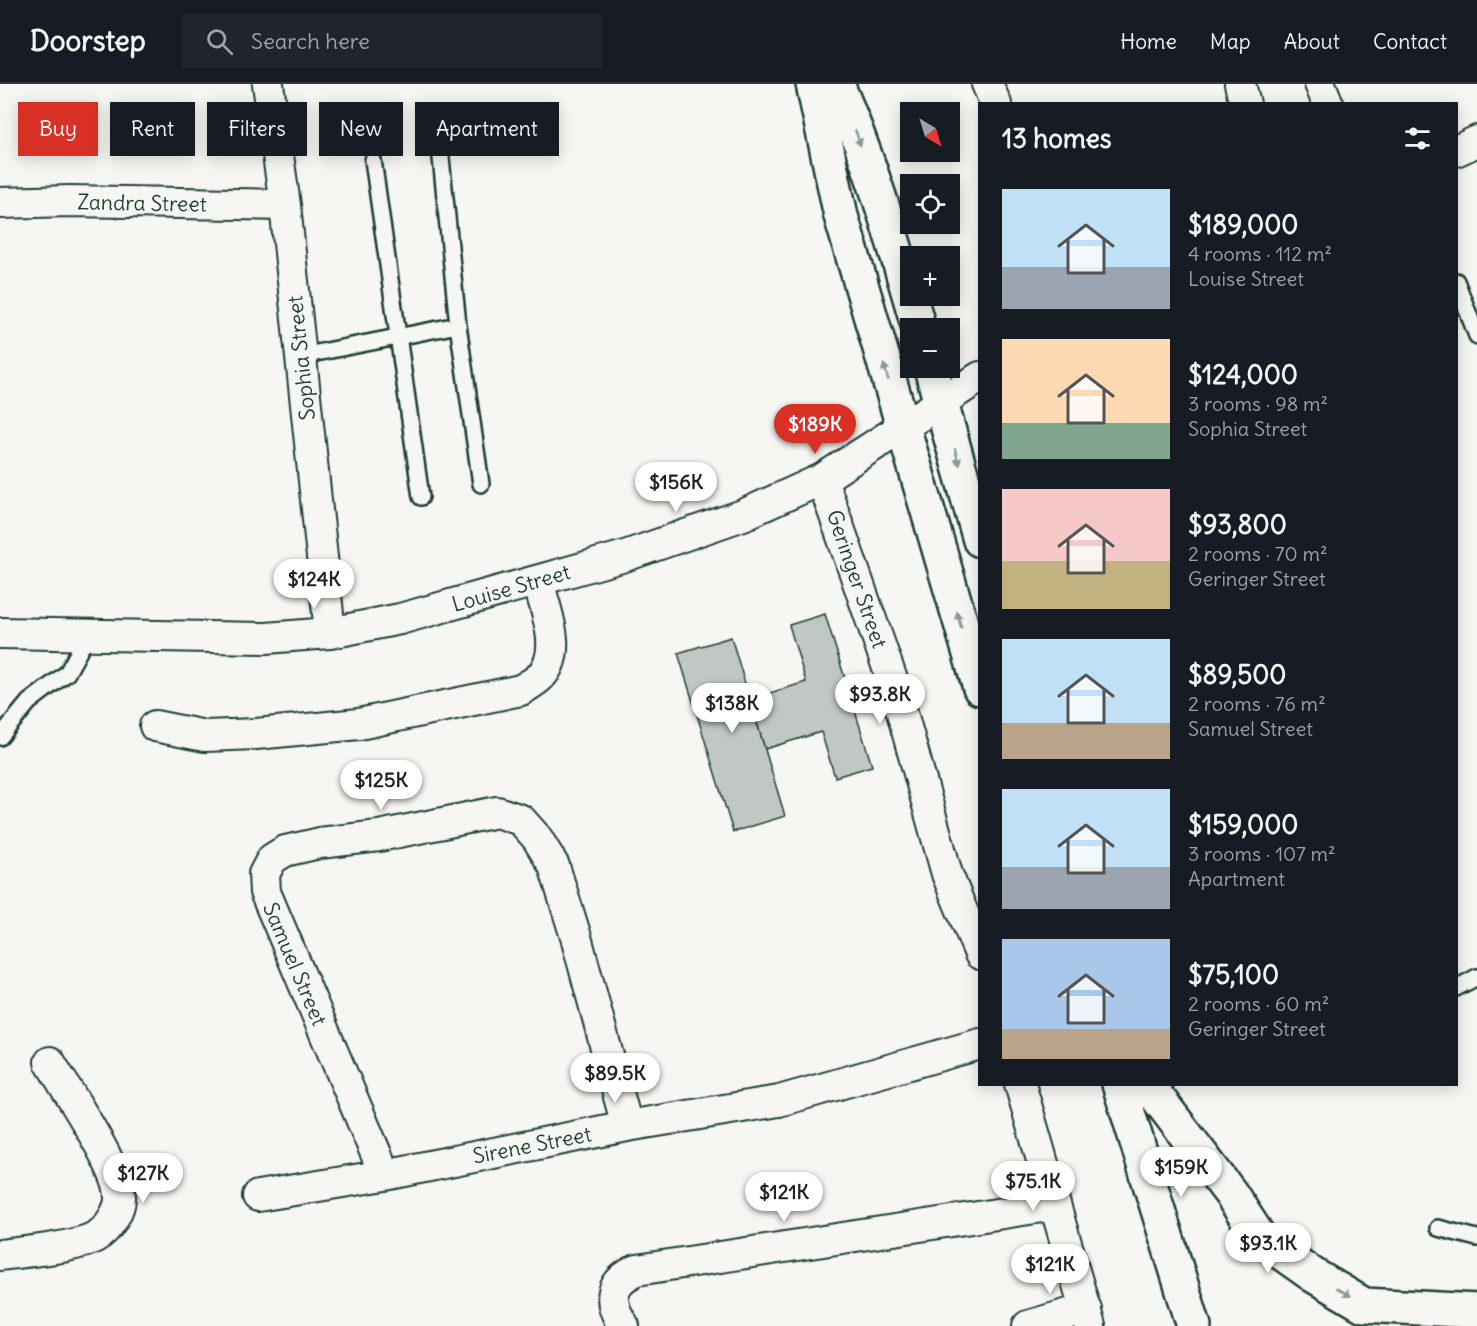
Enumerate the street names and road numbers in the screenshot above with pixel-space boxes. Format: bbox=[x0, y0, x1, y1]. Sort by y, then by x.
street label: Zandra Street bbox=[77, 188, 207, 218]
street label: Sophia Street bbox=[281, 294, 321, 422]
street label: Geringer Street bbox=[821, 506, 893, 652]
street label: Louise Street bbox=[449, 558, 573, 618]
street label: Samuel Street bbox=[257, 898, 333, 1030]
street label: Sirene Street bbox=[470, 1120, 594, 1170]

